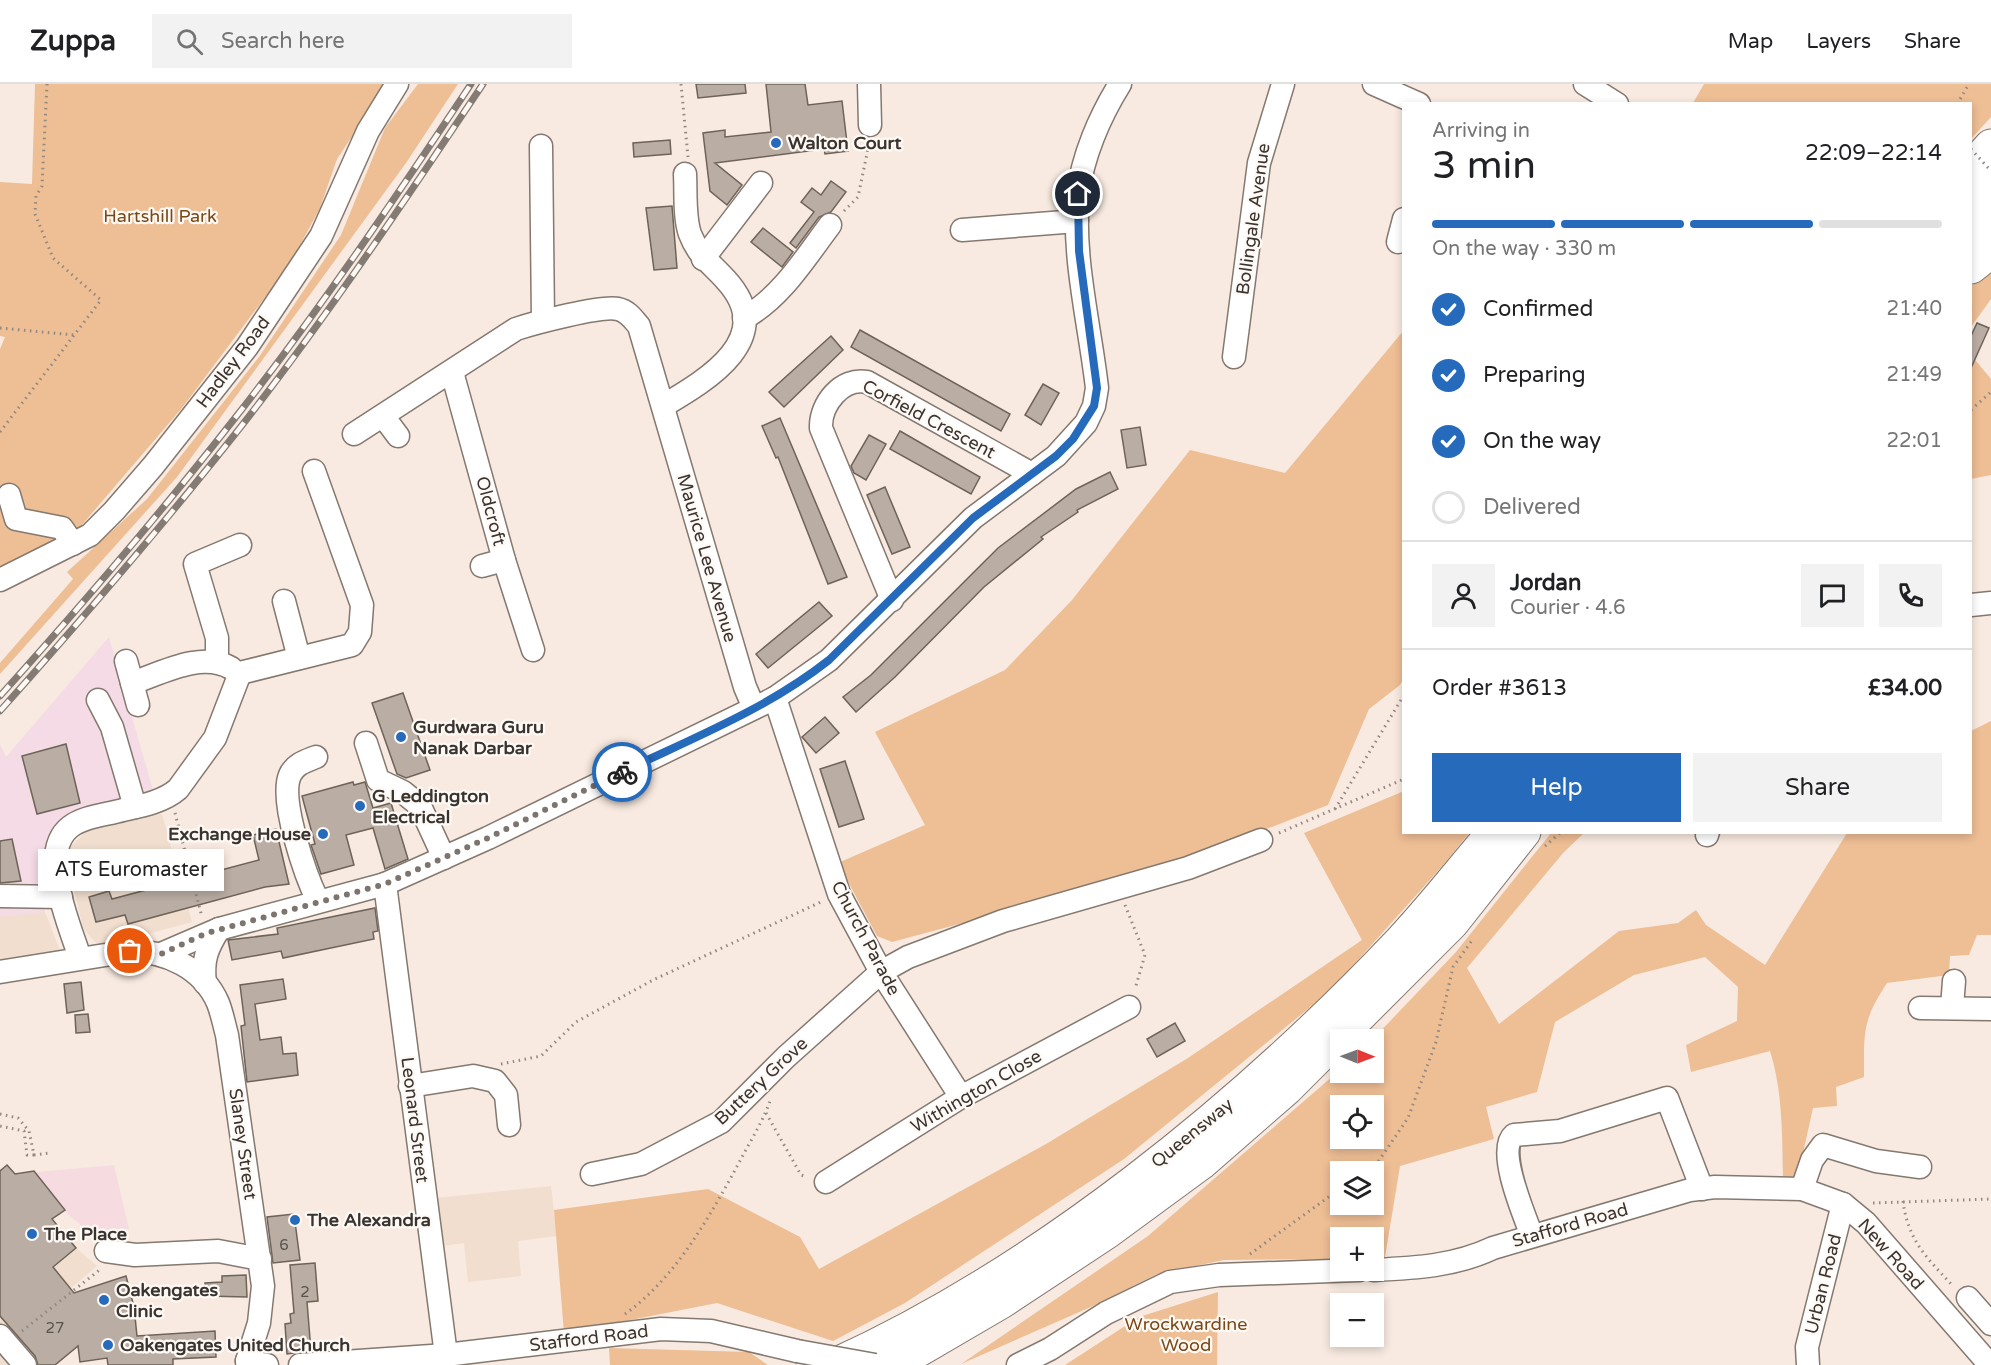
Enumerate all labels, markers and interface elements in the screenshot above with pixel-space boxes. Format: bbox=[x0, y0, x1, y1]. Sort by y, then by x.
search box bbox=[152, 14, 572, 68]
text: Zuppa bbox=[30, 24, 116, 58]
icon: search bbox=[173, 25, 206, 58]
text: Search here bbox=[221, 28, 345, 54]
text: Map bbox=[1728, 29, 1773, 54]
text: Layers bbox=[1806, 29, 1871, 54]
text: Share bbox=[1904, 29, 1961, 54]
text: Arriving in bbox=[1432, 119, 1530, 143]
place label: Walton Court bbox=[788, 132, 901, 154]
marker: Walton Court bbox=[769, 136, 783, 150]
text: 22:09–22:14 bbox=[1805, 140, 1942, 166]
street label: Bollingale Avenue bbox=[1231, 142, 1275, 296]
text: 3 min bbox=[1432, 142, 1536, 189]
pin bbox=[1052, 168, 1103, 219]
icon: home bbox=[1061, 177, 1094, 210]
park label: Hartshill Park bbox=[103, 205, 217, 227]
text: On the way · 330 m bbox=[1432, 237, 1616, 261]
icon: check bbox=[1432, 293, 1465, 326]
text: Confirmed bbox=[1483, 296, 1593, 322]
text: 21:40 bbox=[1887, 297, 1942, 321]
street label: Hadley Road bbox=[191, 312, 275, 412]
icon: check bbox=[1432, 359, 1465, 392]
text: Preparing bbox=[1483, 362, 1586, 388]
text: 21:49 bbox=[1887, 363, 1942, 387]
street label: Corfield Crescent bbox=[859, 375, 999, 463]
icon: check bbox=[1432, 425, 1465, 458]
text: On the way bbox=[1483, 428, 1601, 454]
text: 22:01 bbox=[1887, 429, 1942, 453]
street label: Maurice Lee Avenue bbox=[672, 471, 742, 645]
street label: Oldcroft bbox=[471, 474, 511, 548]
text: Delivered bbox=[1483, 494, 1581, 520]
button: person bbox=[1432, 564, 1495, 627]
button: chat bbox=[1801, 564, 1864, 627]
button: phone bbox=[1879, 564, 1942, 627]
text: Jordan bbox=[1510, 570, 1581, 596]
text: Courier · 4.6 bbox=[1510, 596, 1625, 620]
text: Order #3613 bbox=[1432, 675, 1567, 701]
text: £34.00 bbox=[1868, 675, 1942, 701]
place label: Gurdwara Guru Nanak Darbar bbox=[413, 716, 544, 759]
marker: Gurdwara Guru Nanak Darbar bbox=[394, 730, 408, 744]
courier bbox=[592, 742, 652, 802]
button: Help bbox=[1432, 753, 1681, 822]
button: Share bbox=[1693, 753, 1942, 822]
icon: bike bbox=[606, 756, 639, 789]
place label: G Leddington Electrical bbox=[372, 785, 489, 828]
marker: G Leddington Electrical bbox=[353, 799, 367, 813]
place label: Exchange House bbox=[168, 823, 311, 845]
marker: Exchange House bbox=[316, 827, 330, 841]
callout: ATS Euromaster bbox=[37, 849, 223, 891]
text: ATS Euromaster bbox=[54, 858, 208, 882]
street label: Church Parade bbox=[827, 877, 905, 999]
pin bbox=[104, 925, 155, 976]
icon: bag bbox=[113, 934, 146, 967]
north arrow bbox=[1330, 1029, 1384, 1083]
map controls bbox=[1330, 1029, 1384, 1347]
street label: Buttery Grove bbox=[710, 1032, 812, 1130]
street label: Withington Close bbox=[907, 1045, 1045, 1137]
street label: Leonard Street bbox=[396, 1056, 434, 1184]
street label: Slaney Street bbox=[224, 1087, 262, 1201]
street label: Queensway bbox=[1147, 1093, 1238, 1173]
button: locate bbox=[1330, 1095, 1384, 1149]
button: layers bbox=[1330, 1161, 1384, 1215]
street label: Stafford Road bbox=[1509, 1198, 1631, 1252]
place label: The Alexandra bbox=[306, 1209, 431, 1231]
marker: The Alexandra bbox=[288, 1213, 302, 1227]
street label: New Road bbox=[1853, 1214, 1929, 1294]
place label: The Place bbox=[43, 1223, 127, 1245]
marker: The Place bbox=[25, 1227, 39, 1241]
button: + bbox=[1330, 1227, 1384, 1281]
street label: Urban Road bbox=[1800, 1232, 1846, 1336]
house number: 6 bbox=[279, 1236, 289, 1254]
place label: Oakengates Clinic bbox=[116, 1279, 219, 1322]
house number: 2 bbox=[300, 1283, 310, 1301]
marker: Oakengates Clinic bbox=[97, 1293, 111, 1307]
button: − bbox=[1330, 1293, 1384, 1347]
park label: Wrockwardine Wood bbox=[1124, 1313, 1248, 1356]
house number: 27 bbox=[46, 1319, 64, 1337]
street label: Stafford Road bbox=[528, 1320, 650, 1356]
place label: Oakengates United Church bbox=[120, 1334, 350, 1356]
marker: Oakengates United Church bbox=[101, 1338, 115, 1352]

